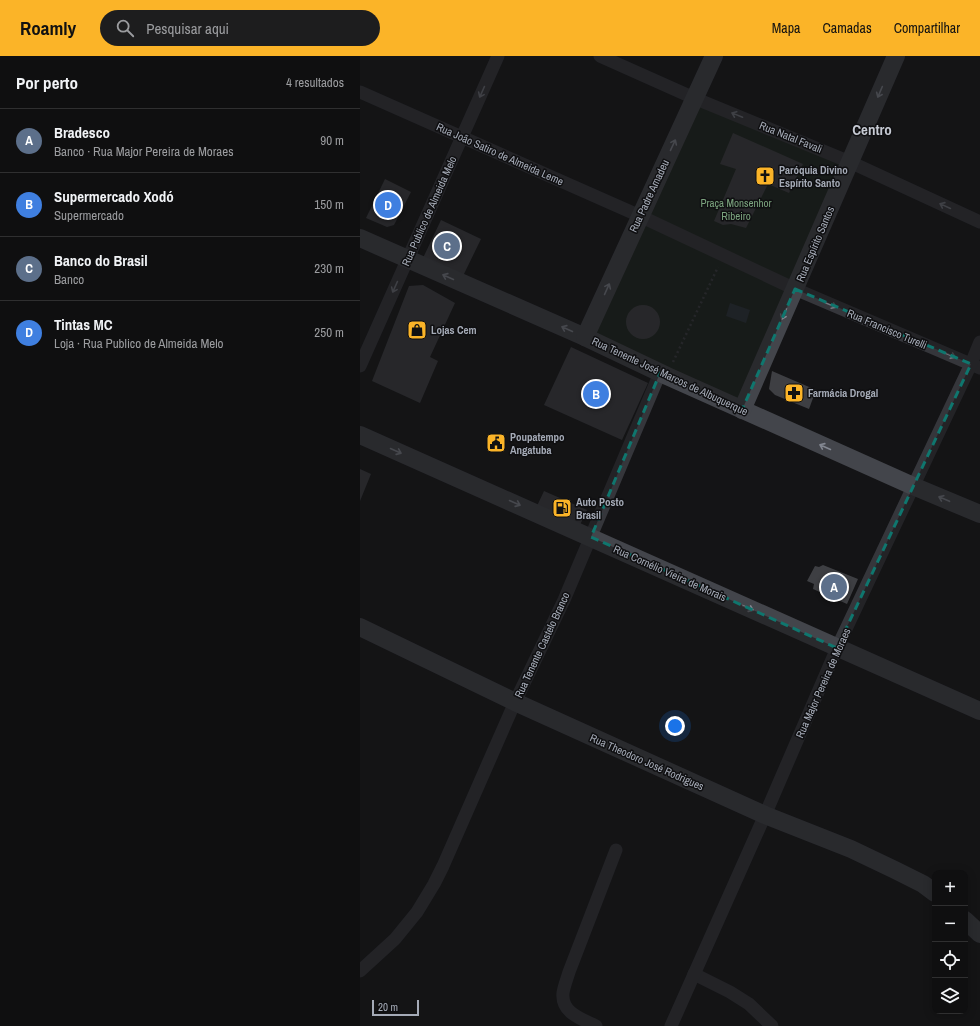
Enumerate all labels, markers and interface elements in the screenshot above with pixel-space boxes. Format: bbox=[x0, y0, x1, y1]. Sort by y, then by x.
search box bbox=[100, 10, 380, 46]
text: Roamly bbox=[20, 15, 76, 41]
icon: search bbox=[114, 17, 136, 39]
text: Pesquisar aqui bbox=[146, 18, 229, 39]
text: Mapa bbox=[772, 19, 801, 37]
text: Camadas bbox=[823, 19, 872, 37]
text: Compartilhar bbox=[894, 19, 960, 37]
text: Por perto bbox=[16, 71, 78, 94]
text: 4 resultados bbox=[286, 74, 344, 91]
one-way arrow bbox=[478, 85, 485, 97]
one-way arrow bbox=[876, 85, 884, 97]
one-way arrow bbox=[731, 111, 743, 119]
street label: Rua Natal Favali bbox=[757, 118, 825, 156]
district label: Centro bbox=[852, 119, 892, 140]
street label: Rua João Satiro de Almeida Leme bbox=[434, 120, 566, 188]
text: Bradesco bbox=[54, 122, 110, 143]
text: A bbox=[25, 132, 33, 149]
text: 90 m bbox=[320, 132, 344, 149]
one-way arrow bbox=[670, 139, 677, 151]
text: Banco · Rua Major Pereira de Moraes bbox=[54, 143, 234, 160]
street label: Rua Publico de Almeida Melo bbox=[398, 154, 460, 268]
street label: Rua Padre Amadeu bbox=[626, 157, 672, 235]
place label: Paróquia Divino Espírito Santo bbox=[779, 163, 848, 190]
church icon: Paróquia Divino Espírito Santo bbox=[754, 165, 776, 187]
text: Supermercado Xodó bbox=[54, 186, 174, 207]
pin: D bbox=[375, 190, 401, 220]
text: B bbox=[25, 196, 33, 213]
text: 150 m bbox=[314, 196, 344, 213]
park label: Praça Monsenhor Ribeiro bbox=[700, 196, 772, 223]
one-way arrow bbox=[939, 202, 951, 209]
street label: Rua Espírito Santos bbox=[793, 204, 837, 284]
text: Supermercado bbox=[54, 207, 124, 224]
pin: C bbox=[434, 231, 460, 261]
text: Banco do Brasil bbox=[54, 250, 148, 271]
text: C bbox=[25, 260, 33, 277]
text: 230 m bbox=[314, 260, 344, 277]
text: Banco bbox=[54, 271, 84, 288]
one-way arrow bbox=[442, 272, 454, 280]
one-way arrow bbox=[391, 281, 399, 293]
one-way arrow bbox=[604, 283, 611, 295]
one-way arrow bbox=[824, 301, 836, 309]
street label: Rua Francisco Turelli bbox=[845, 306, 929, 352]
one-way arrow bbox=[780, 307, 787, 319]
text: Tintas MC bbox=[54, 314, 113, 335]
shop icon: Lojas Cem bbox=[406, 319, 428, 341]
place label: Lojas Cem bbox=[431, 323, 477, 337]
text: D bbox=[25, 324, 33, 341]
text: 250 m bbox=[314, 324, 344, 341]
one-way arrow bbox=[561, 324, 573, 332]
street label: Rua Tenente José Marcos de Albuquerque bbox=[590, 334, 750, 418]
text: Loja · Rua Publico de Almeida Melo bbox=[54, 335, 223, 352]
one-way arrow bbox=[944, 352, 956, 360]
pin: B bbox=[583, 379, 609, 409]
pharmacy icon: Farmácia Drogal bbox=[783, 382, 805, 404]
place label: Farmácia Drogal bbox=[808, 386, 878, 400]
place label: Poupatempo Angatuba bbox=[510, 430, 565, 457]
public building icon: Poupatempo Angatuba bbox=[485, 432, 507, 454]
one-way arrow bbox=[819, 443, 831, 450]
one-way arrow bbox=[389, 448, 401, 455]
place label: Auto Posto Brasil bbox=[576, 495, 625, 522]
one-way arrow bbox=[938, 495, 950, 502]
fuel station icon: Auto Posto Brasil bbox=[551, 497, 573, 519]
one-way arrow bbox=[508, 500, 520, 508]
street label: Rua Cornélio Vieira de Morais bbox=[611, 542, 729, 604]
pin: A bbox=[821, 572, 847, 602]
street label: Rua Tenente Castelo Branco bbox=[511, 590, 573, 700]
one-way arrow bbox=[742, 605, 754, 612]
street label: Rua Major Pereira de Moraes bbox=[792, 625, 854, 740]
your location bbox=[665, 716, 685, 736]
street label: Rua Theodoro José Rodrigues bbox=[588, 731, 707, 794]
map controls bbox=[932, 870, 968, 1014]
button: + bbox=[932, 870, 968, 906]
button: − bbox=[932, 906, 968, 942]
button: locate bbox=[932, 942, 968, 978]
button: layers bbox=[932, 978, 968, 1014]
scale bar bbox=[372, 998, 419, 1017]
text: 20 m bbox=[378, 1000, 398, 1014]

